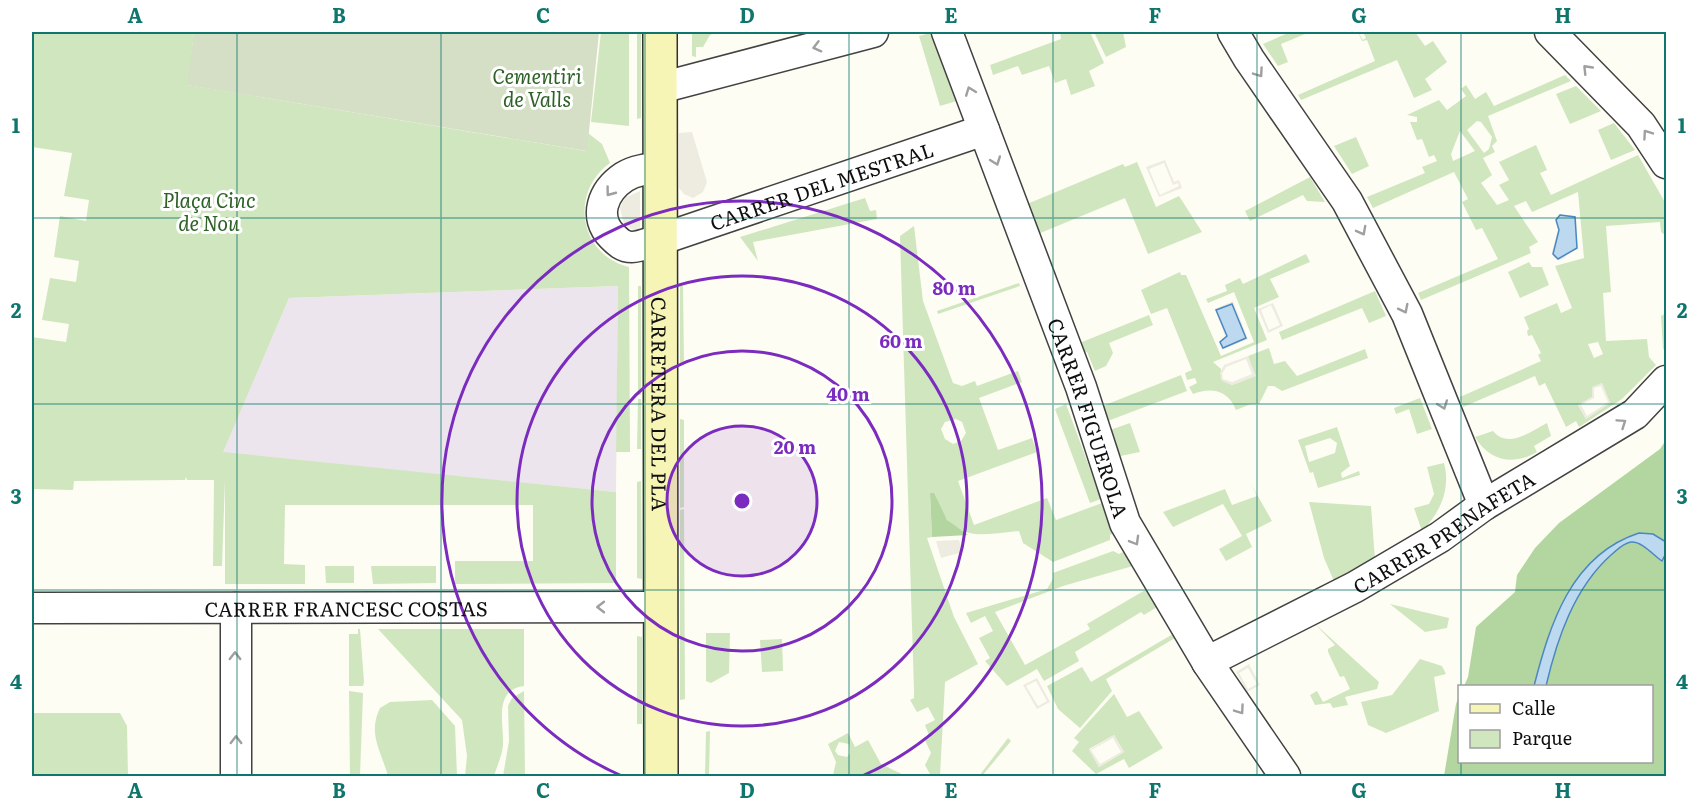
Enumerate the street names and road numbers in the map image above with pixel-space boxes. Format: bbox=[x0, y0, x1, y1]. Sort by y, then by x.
street label: CARRER DEL MESTRAL bbox=[706, 133, 937, 237]
street label: CARRETERA DEL PLA bbox=[645, 297, 676, 512]
street label: CARRER FIGUEROLA bbox=[1041, 313, 1137, 522]
street label: CARRER PRENAFETA bbox=[1347, 463, 1540, 600]
street label: CARRER FRANCESC COSTAS bbox=[204, 592, 488, 623]

